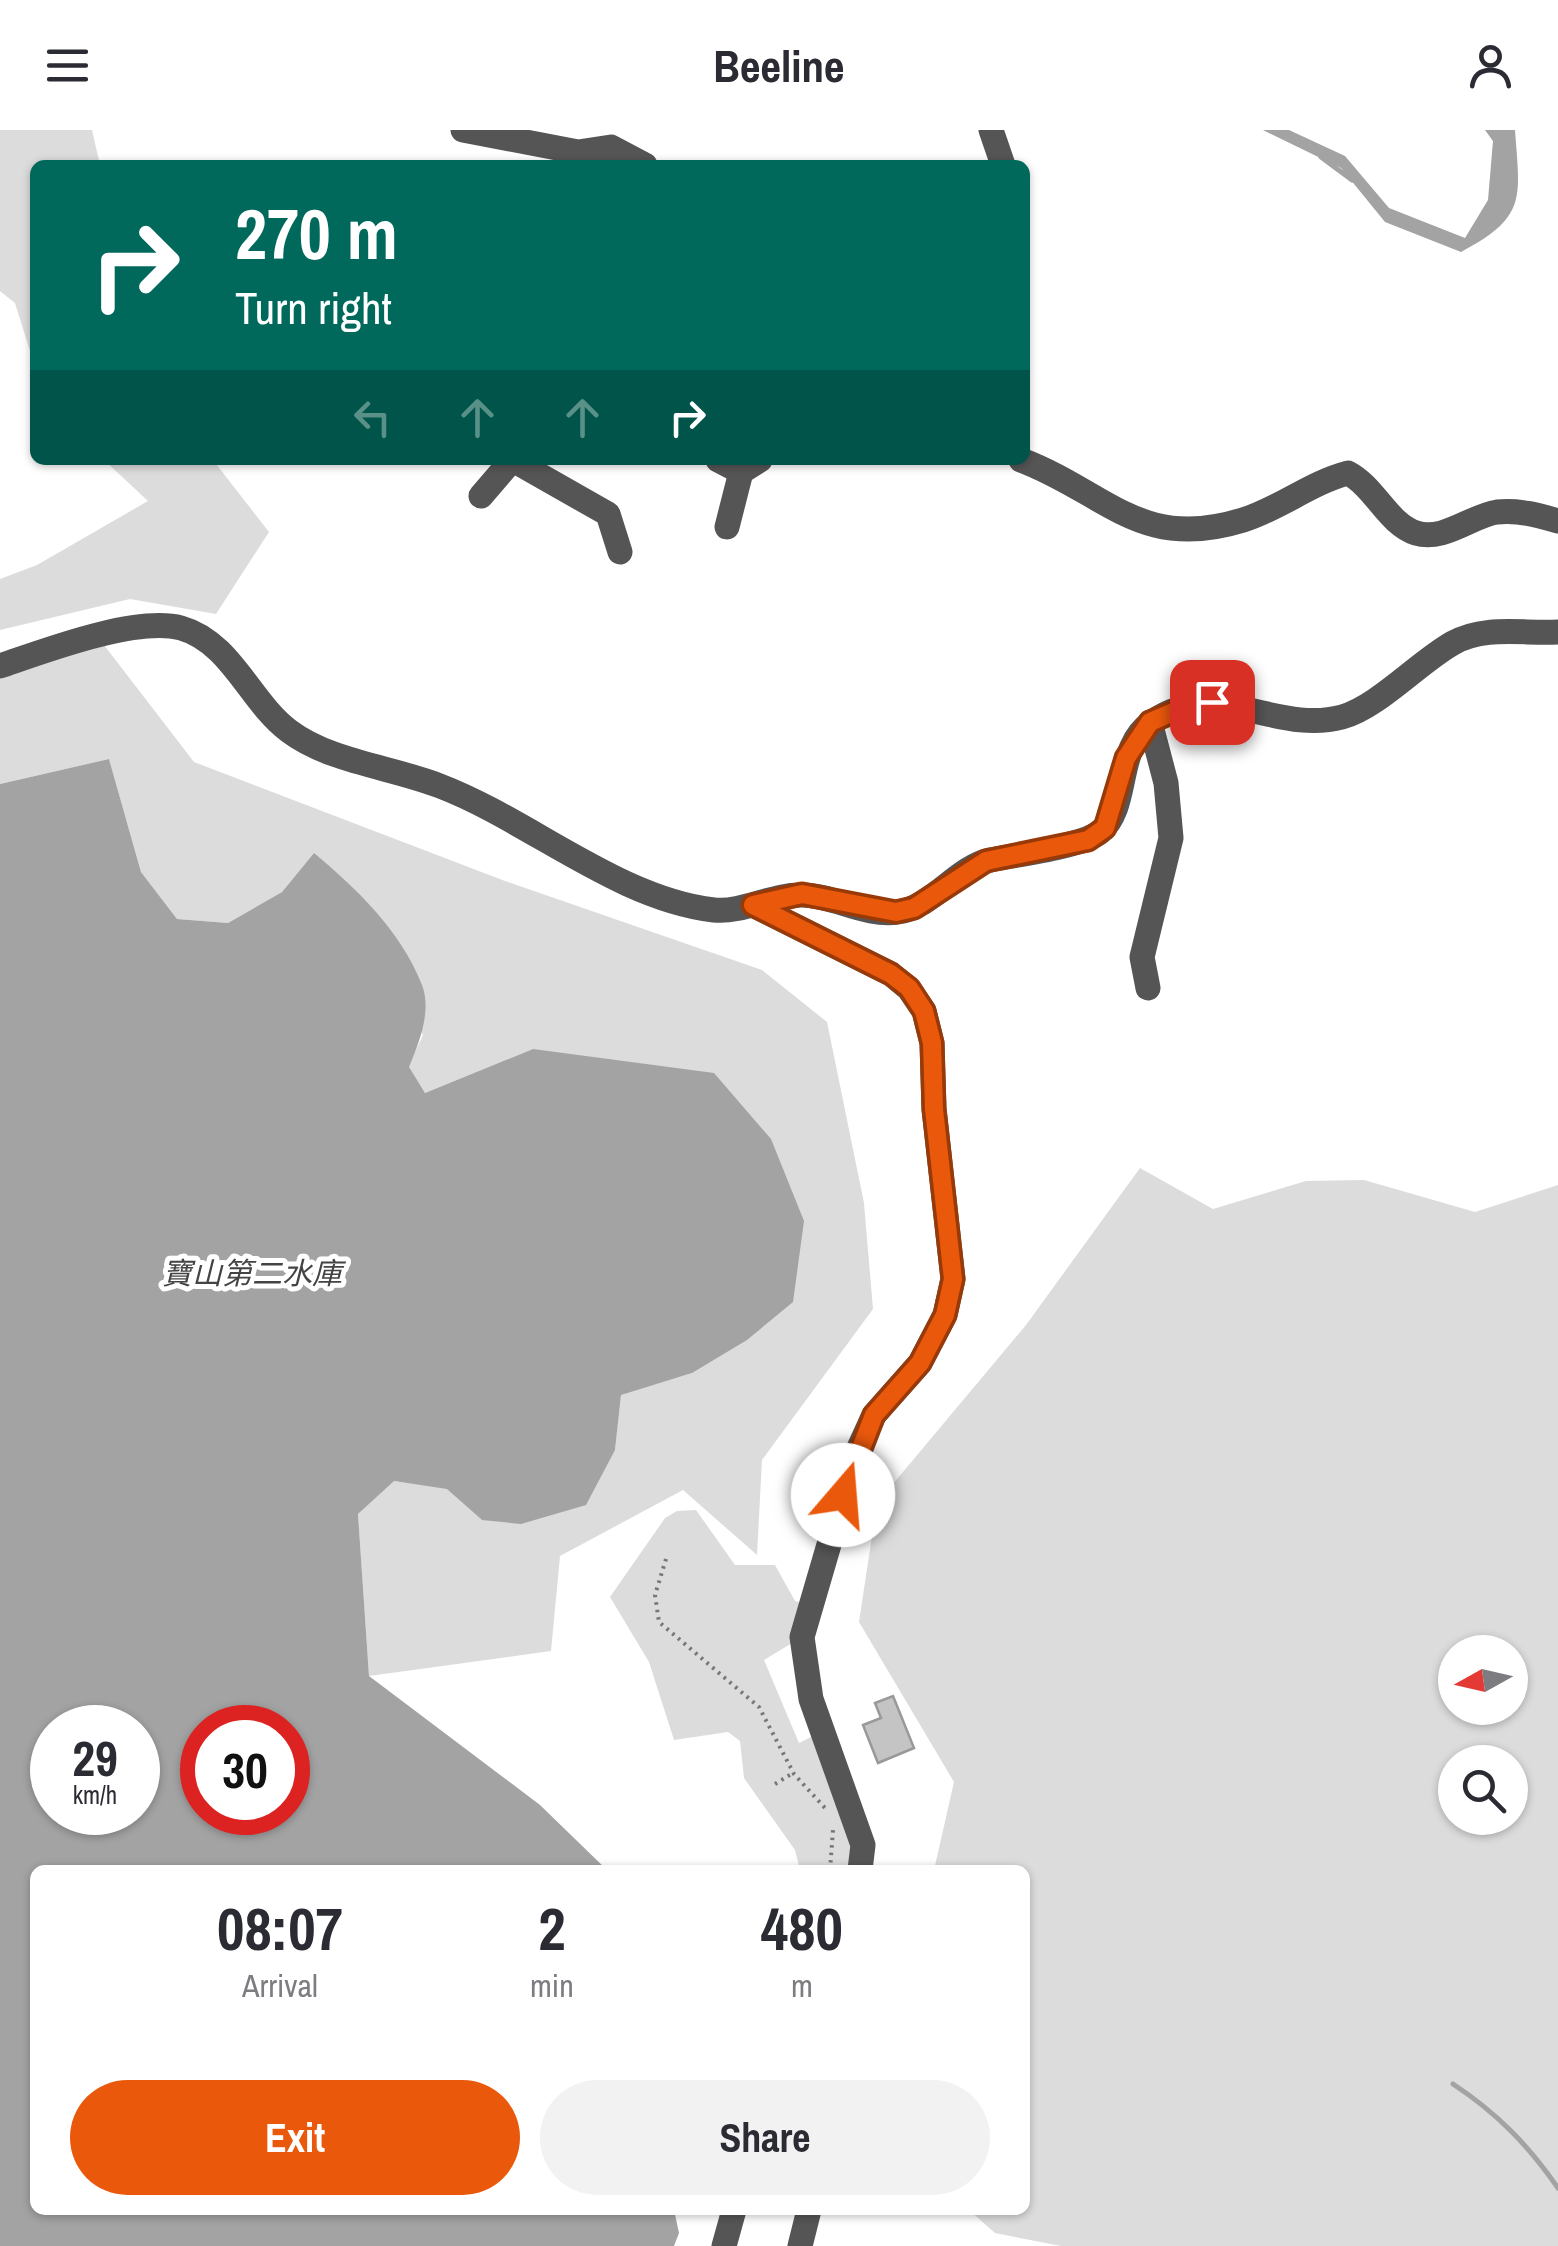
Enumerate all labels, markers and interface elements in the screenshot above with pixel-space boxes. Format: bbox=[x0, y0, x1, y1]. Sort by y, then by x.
text: Beeline bbox=[713, 35, 845, 96]
icon: menu bbox=[40, 38, 95, 93]
icon: person bbox=[1463, 38, 1518, 93]
text: 270 m bbox=[235, 187, 398, 281]
icon: right bbox=[70, 200, 200, 330]
text: Turn right bbox=[235, 277, 392, 338]
icon: left bbox=[345, 390, 400, 445]
icon: ahead bbox=[450, 390, 505, 445]
icon: ahead bbox=[555, 390, 610, 445]
icon: right bbox=[660, 390, 715, 445]
pin bbox=[1170, 660, 1255, 745]
icon: arrive bbox=[1185, 675, 1240, 730]
water label: 寶山第二水庫 bbox=[162, 1253, 347, 1293]
position arrow bbox=[791, 1443, 895, 1547]
north arrow bbox=[1438, 1635, 1528, 1725]
map controls bbox=[1438, 1635, 1528, 1835]
speed limit sign: 30 bbox=[180, 1705, 310, 1835]
text: 29 bbox=[72, 1724, 118, 1792]
button: search bbox=[1438, 1745, 1528, 1835]
text: km/h bbox=[73, 1778, 117, 1812]
text: 08:07 bbox=[217, 1888, 343, 1969]
text: 2 bbox=[538, 1888, 566, 1969]
text: 480 bbox=[761, 1888, 843, 1969]
text: Arrival bbox=[242, 1964, 318, 2007]
text: min bbox=[530, 1964, 574, 2007]
text: m bbox=[791, 1964, 813, 2007]
button: Exit bbox=[70, 2080, 520, 2195]
button: Share bbox=[540, 2080, 990, 2195]

